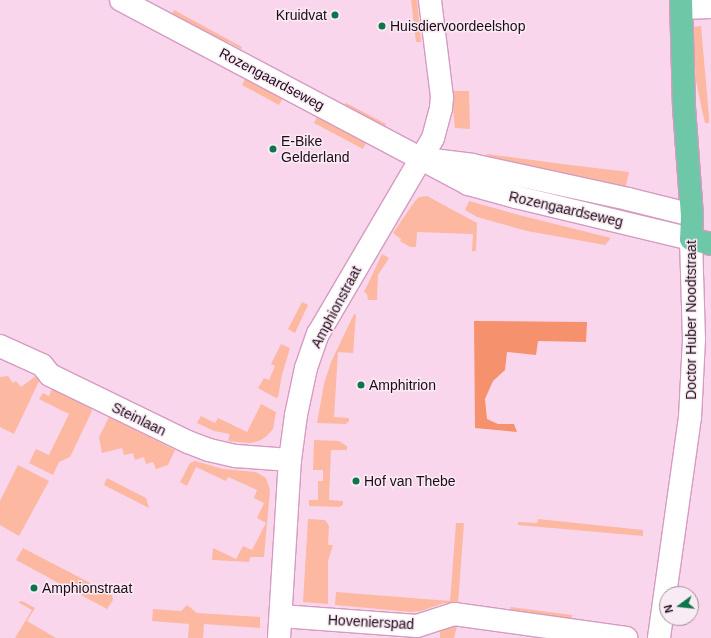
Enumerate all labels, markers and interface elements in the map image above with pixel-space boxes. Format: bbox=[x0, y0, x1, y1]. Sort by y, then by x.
place label: Kruidvat bbox=[276, 7, 327, 23]
marker: Kruidvat bbox=[330, 10, 340, 20]
place label: Huisdiervoordeelshop bbox=[390, 18, 525, 34]
marker: Huisdiervoordeelshop bbox=[377, 21, 387, 31]
street label: Rozengaardseweg bbox=[217, 44, 327, 114]
place label: E-Bike Gelderland bbox=[281, 133, 349, 166]
marker: E-Bike Gelderland bbox=[268, 144, 278, 154]
street label: Rozengaardseweg bbox=[507, 188, 625, 230]
street label: Doctor Huber Noodtstraat bbox=[683, 240, 699, 400]
street label: Amphionstraat bbox=[307, 263, 365, 351]
place label: Amphitrion bbox=[369, 377, 436, 393]
marker: Amphitrion bbox=[356, 380, 366, 390]
street label: Steinlaan bbox=[109, 399, 169, 439]
place label: Hof van Thebe bbox=[364, 473, 456, 489]
marker: Hof van Thebe bbox=[351, 476, 361, 486]
place label: Amphionstraat bbox=[42, 580, 132, 596]
marker: Amphionstraat bbox=[29, 583, 39, 593]
north arrow bbox=[659, 586, 699, 626]
text: N bbox=[662, 603, 675, 614]
street label: Hovenierspad bbox=[327, 611, 415, 633]

